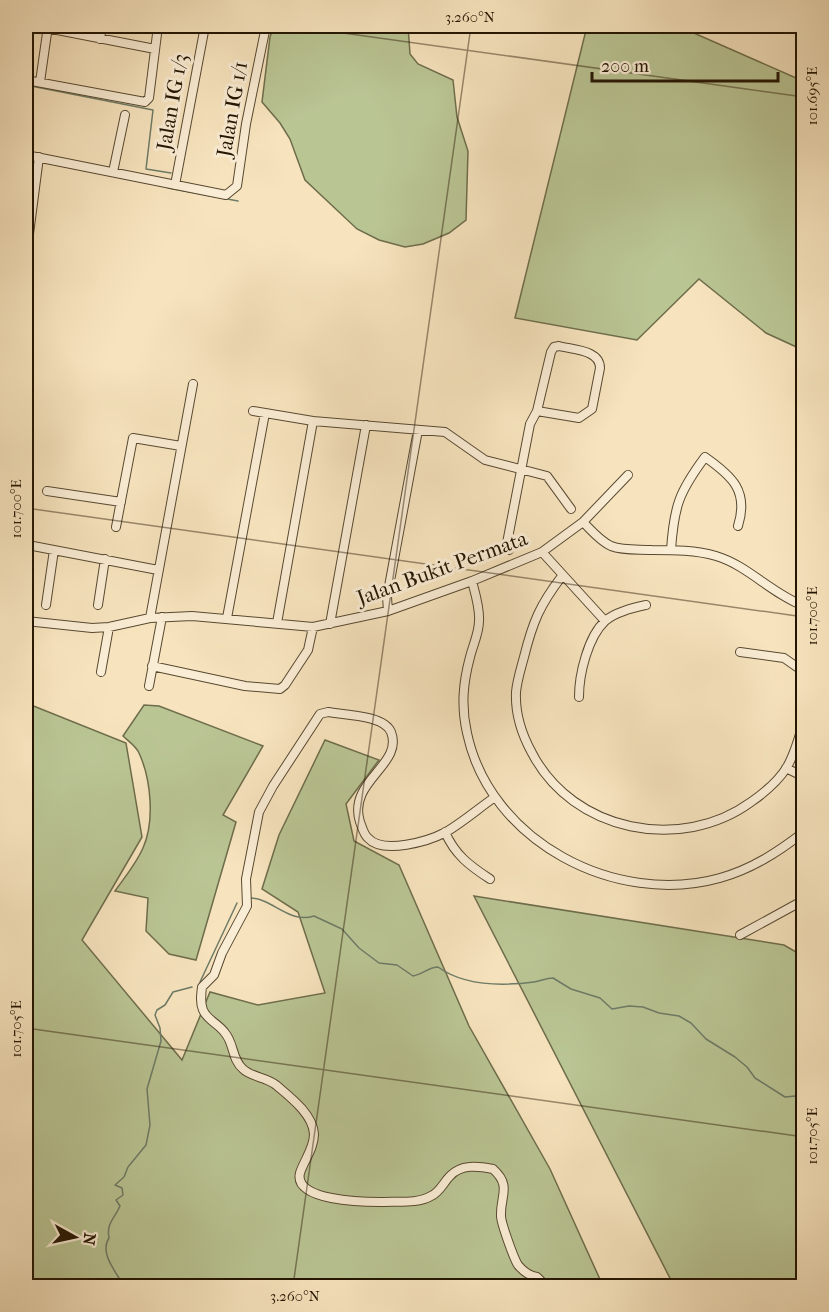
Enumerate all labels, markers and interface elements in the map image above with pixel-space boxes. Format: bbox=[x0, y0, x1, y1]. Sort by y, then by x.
text: 3.260°N bbox=[445, 8, 496, 26]
scale bar bbox=[592, 45, 778, 83]
street label: Jalan IG 1/3 bbox=[151, 52, 192, 154]
text: 200 m bbox=[601, 56, 649, 77]
street label: Jalan IG 1/1 bbox=[211, 59, 252, 161]
text: 101.695°E bbox=[803, 67, 821, 125]
text: 101.700°E bbox=[7, 479, 25, 539]
street label: Jalan Bukit Permata bbox=[352, 526, 531, 611]
text: 101.700°E bbox=[803, 586, 821, 646]
text: 101.705°E bbox=[7, 1000, 25, 1058]
text: 101.705°E bbox=[803, 1107, 821, 1165]
north arrow bbox=[45, 1207, 105, 1267]
text: N bbox=[79, 1232, 100, 1247]
text: 3.260°N bbox=[270, 1287, 321, 1305]

